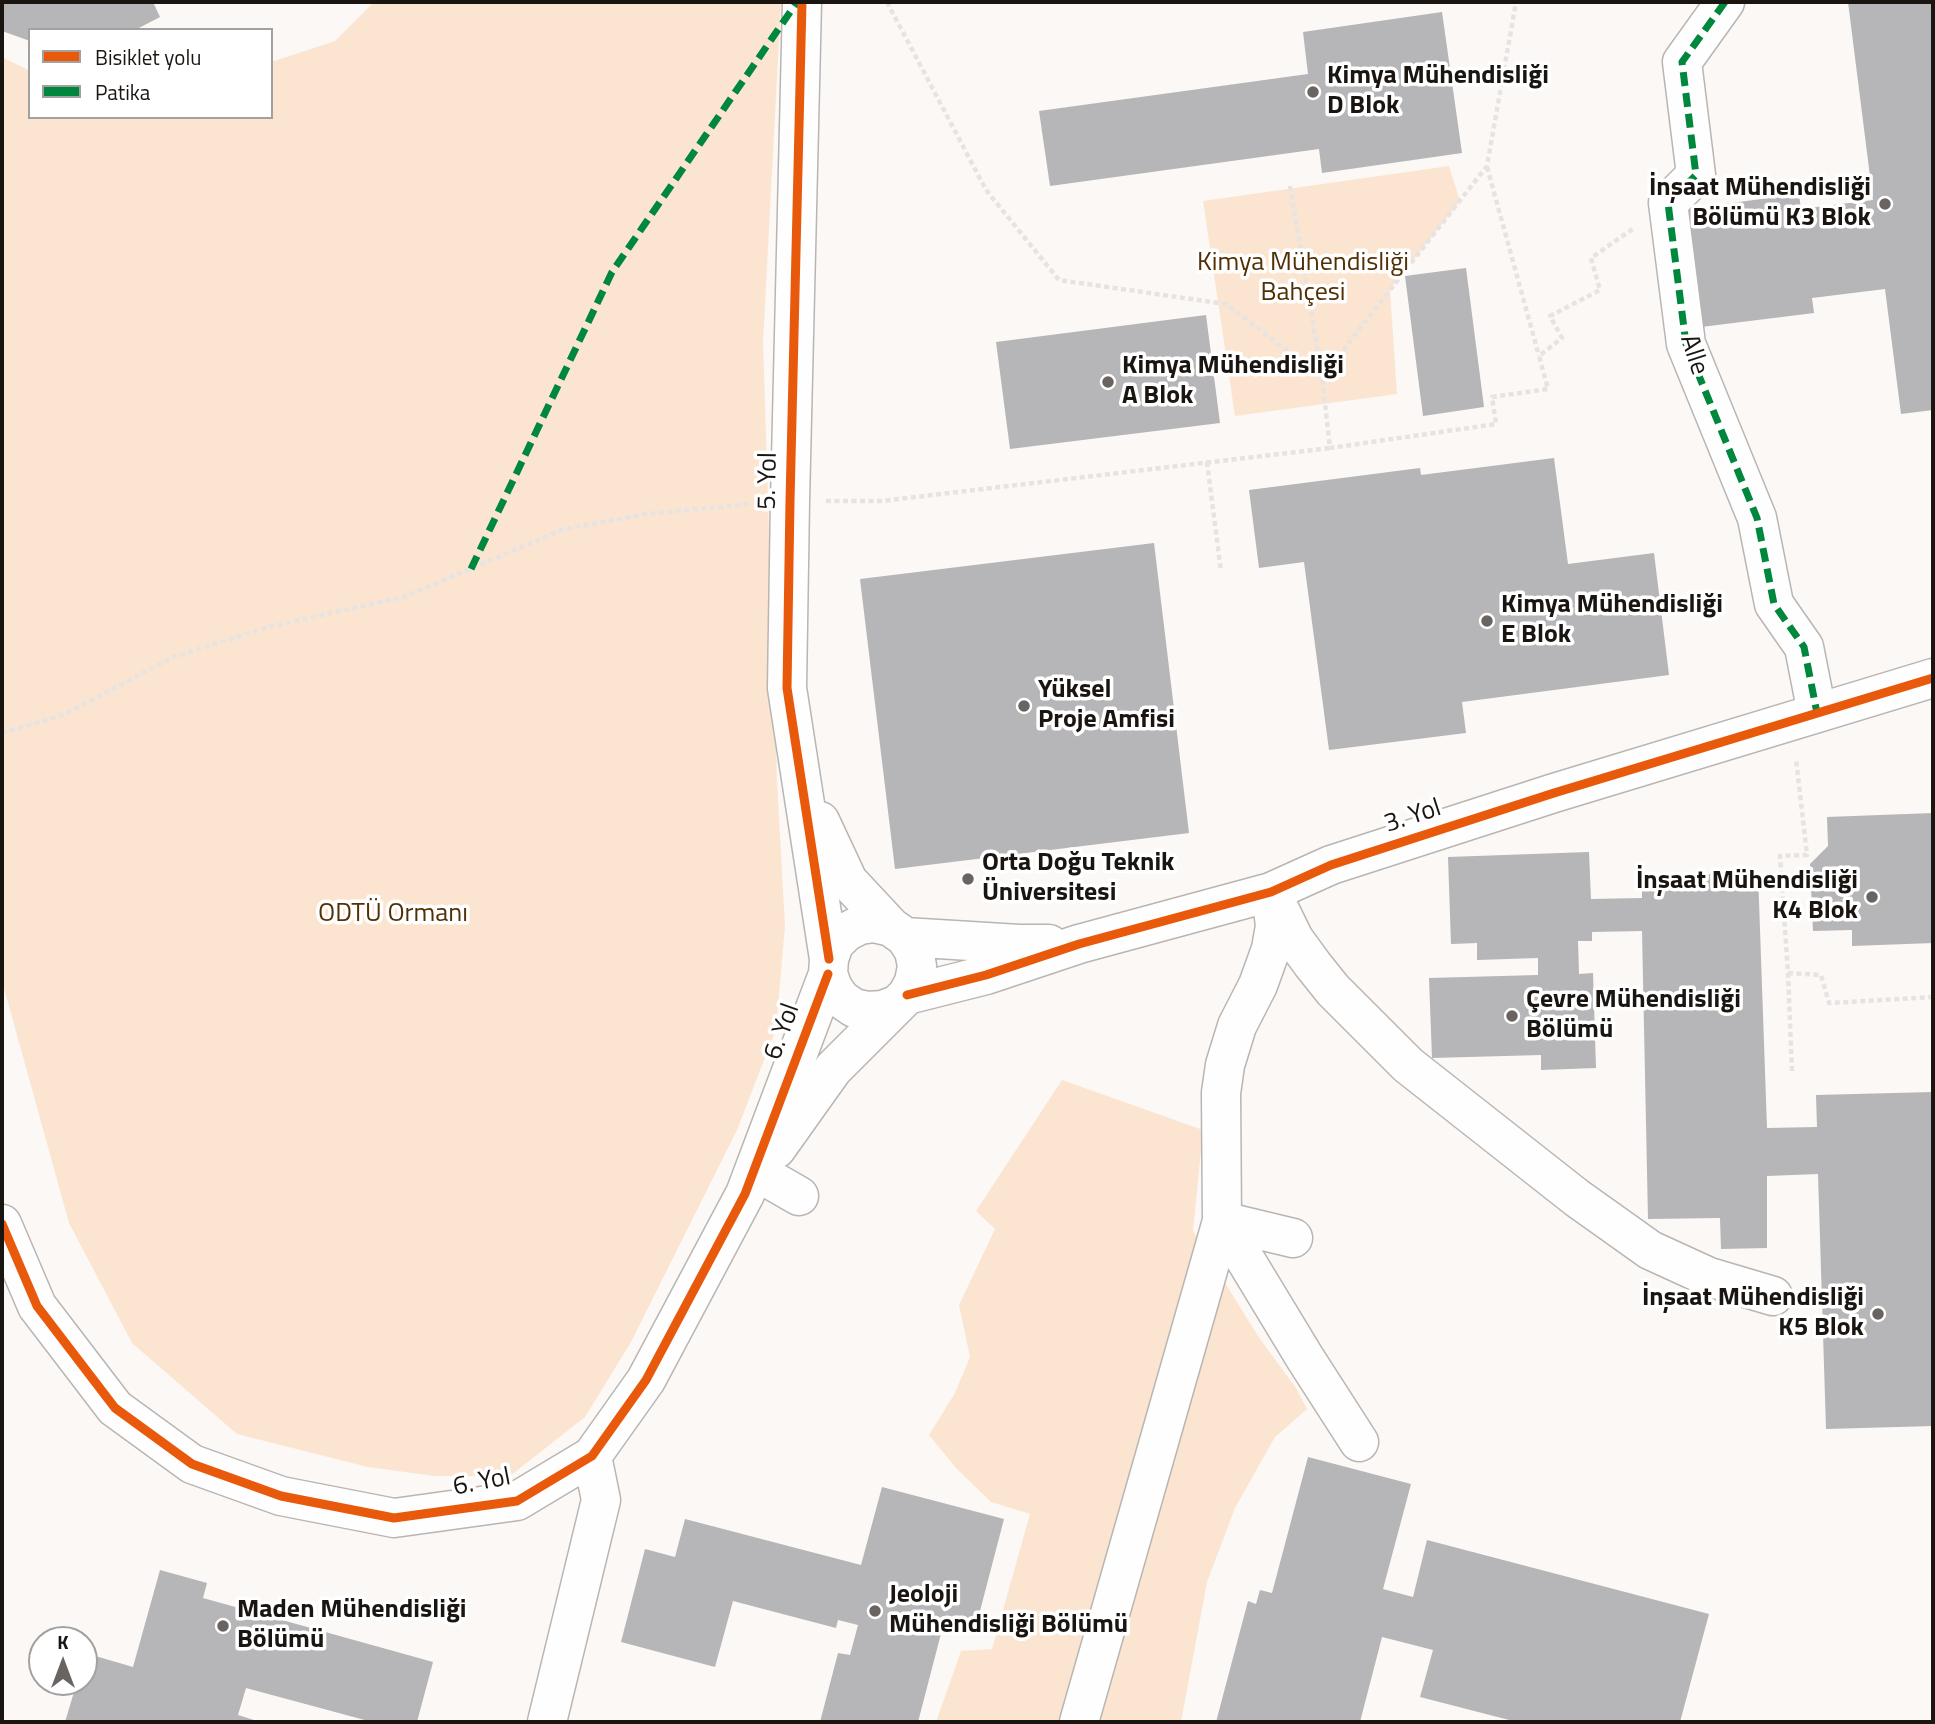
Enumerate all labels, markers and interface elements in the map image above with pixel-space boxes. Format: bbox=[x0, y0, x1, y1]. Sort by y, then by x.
legend bbox=[28, 28, 273, 119]
text: Bisiklet yolu bbox=[95, 41, 201, 73]
place label: Kimya Mühendisliği D Blok bbox=[1327, 61, 1549, 122]
text: Patika bbox=[95, 76, 150, 108]
marker: Kimya Mühendisliği D Blok bbox=[1305, 84, 1321, 100]
place label: İnşaat Mühendisliği Bölümü K3 Blok bbox=[1649, 173, 1871, 234]
marker: İnşaat Mühendisliği Bölümü K3 Blok bbox=[1877, 196, 1893, 212]
park label: Kimya Mühendisliği Bahçesi bbox=[1197, 248, 1409, 310]
street label: Alle bbox=[1672, 331, 1714, 379]
place label: Kimya Mühendisliği A Blok bbox=[1122, 351, 1344, 412]
marker: Kimya Mühendisliği A Blok bbox=[1100, 374, 1116, 390]
street label: 5. Yol bbox=[753, 452, 785, 510]
place label: Kimya Mühendisliği E Blok bbox=[1501, 590, 1723, 652]
marker: Kimya Mühendisliği E Blok bbox=[1479, 613, 1495, 629]
place label: Yüksel Proje Amfisi bbox=[1038, 675, 1175, 736]
marker: Yüksel Proje Amfisi bbox=[1016, 698, 1032, 714]
street label: 3. Yol bbox=[1381, 793, 1445, 841]
place label: Orta Doğu Teknik Üniversitesi bbox=[982, 848, 1175, 910]
place label: İnşaat Mühendisliği K4 Blok bbox=[1636, 866, 1858, 928]
marker: Orta Doğu Teknik Üniversitesi bbox=[960, 871, 976, 887]
marker: İnşaat Mühendisliği K4 Blok bbox=[1864, 889, 1880, 905]
park label: ODTÜ Ormanı bbox=[318, 899, 468, 931]
place label: Çevre Mühendisliği Bölümü bbox=[1526, 985, 1741, 1046]
street label: 6. Yol bbox=[758, 1000, 808, 1064]
marker: Çevre Mühendisliği Bölümü bbox=[1504, 1008, 1520, 1024]
place label: İnşaat Mühendisliği K5 Blok bbox=[1642, 1283, 1864, 1344]
marker: İnşaat Mühendisliği K5 Blok bbox=[1870, 1306, 1886, 1322]
street label: 6. Yol bbox=[451, 1462, 513, 1504]
place label: Jeoloji Mühendisliği Bölümü bbox=[889, 1580, 1128, 1642]
place label: Maden Mühendisliği Bölümü bbox=[237, 1595, 467, 1656]
marker: Jeoloji Mühendisliği Bölümü bbox=[867, 1603, 883, 1619]
marker: Maden Mühendisliği Bölümü bbox=[215, 1618, 231, 1634]
north arrow bbox=[28, 1626, 98, 1696]
text: K bbox=[57, 1627, 69, 1656]

